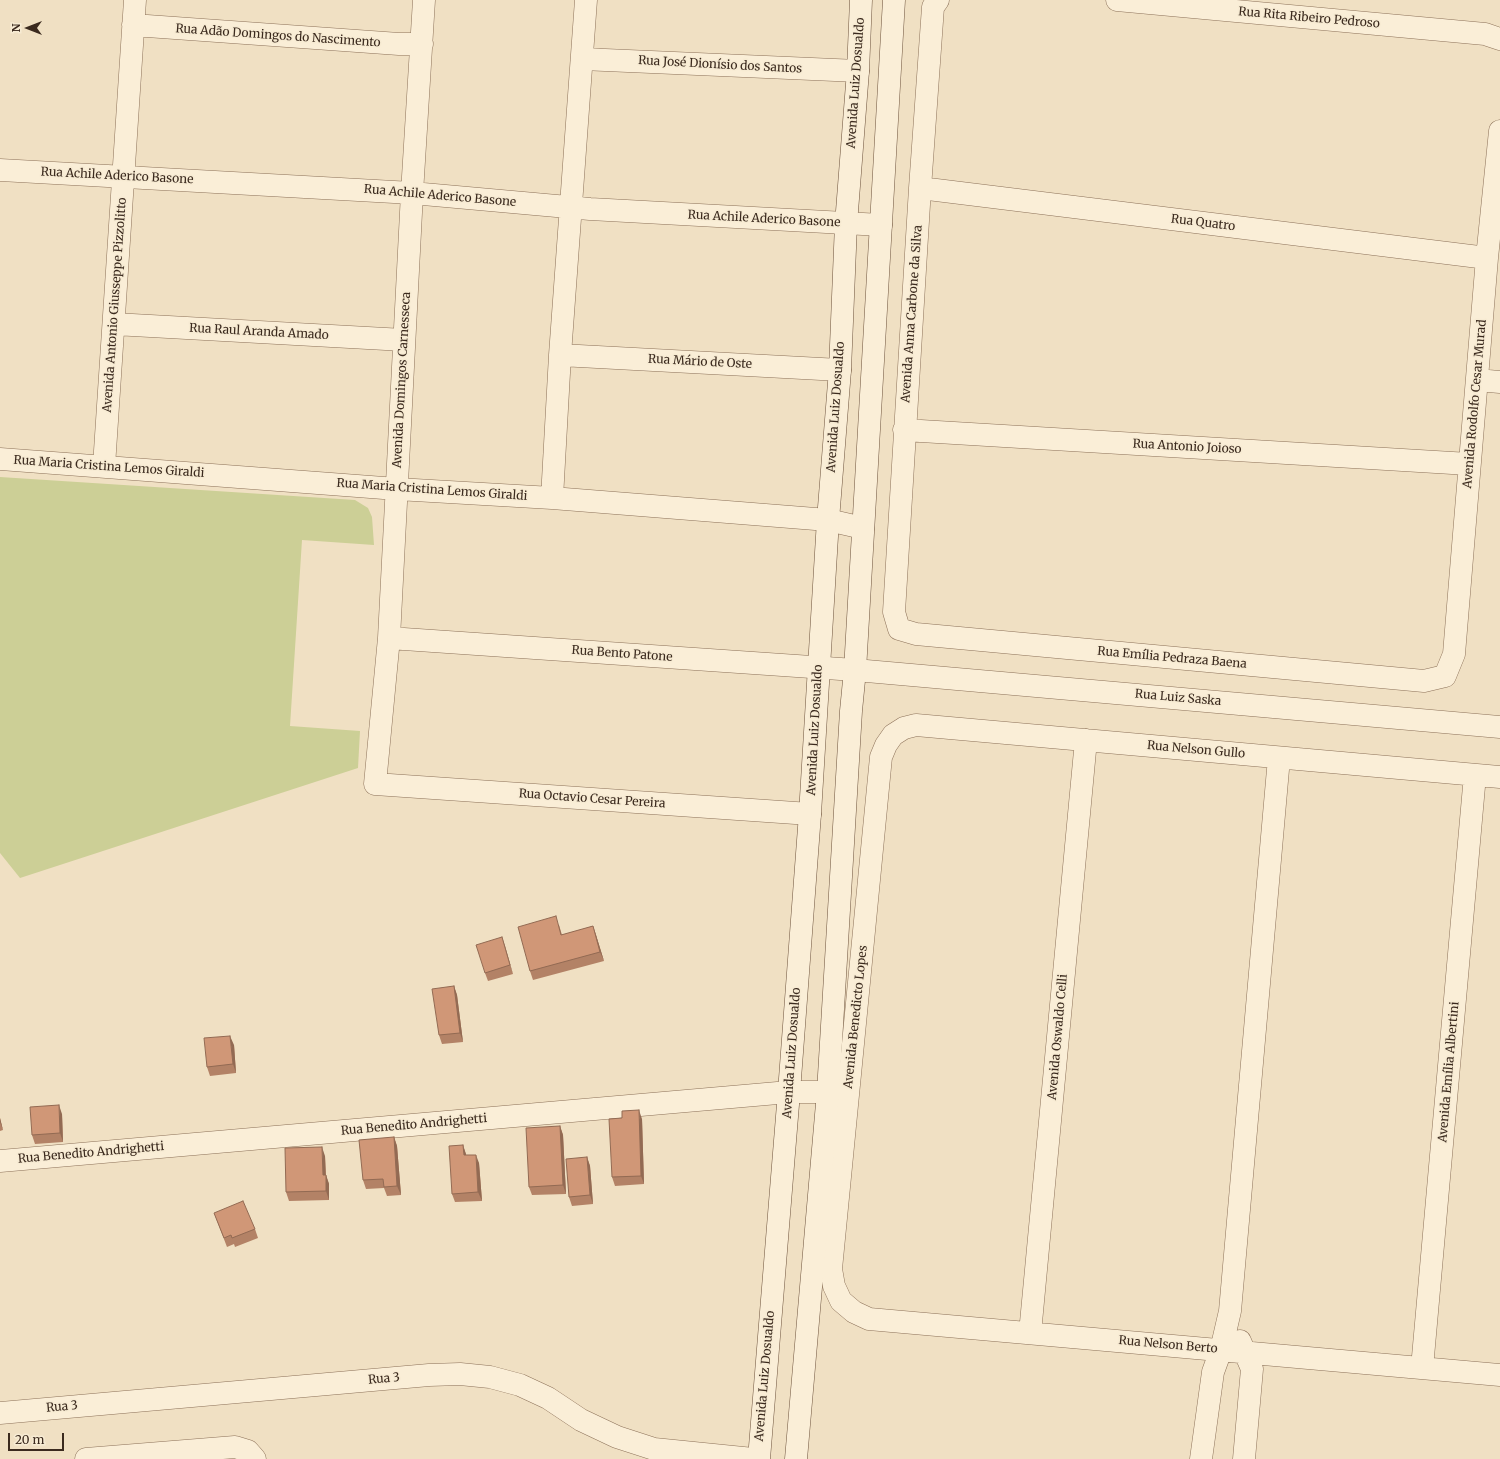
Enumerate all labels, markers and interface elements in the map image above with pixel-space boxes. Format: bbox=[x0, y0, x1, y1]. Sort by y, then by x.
street label: Rua Rita Ribeiro Pedroso bbox=[1238, 5, 1380, 31]
north arrow bbox=[8, 8, 48, 48]
street label: Avenida Luiz Dosualdo bbox=[844, 17, 868, 149]
street label: Rua Adão Domingos do Nascimento bbox=[175, 22, 381, 50]
text: N bbox=[9, 24, 23, 32]
street label: Rua José Dionísio dos Santos bbox=[638, 54, 802, 76]
street label: Rua Achile Aderico Basone bbox=[40, 165, 194, 187]
street label: Rua Achile Aderico Basone bbox=[363, 182, 517, 210]
street label: Avenida Antonio Giusseppe Pizzolitto bbox=[100, 197, 130, 413]
street label: Rua Achile Aderico Basone bbox=[687, 208, 841, 230]
street label: Rua Quatro bbox=[1170, 212, 1236, 234]
street label: Avenida Anna Carbone da Silva bbox=[899, 225, 925, 403]
street label: Avenida Domingos Carnesseca bbox=[390, 291, 414, 469]
street label: Avenida Rodolfo Cesar Murad bbox=[1460, 319, 1490, 489]
street label: Rua Raul Aranda Amado bbox=[189, 321, 329, 343]
street label: Avenida Luiz Dosualdo bbox=[824, 341, 848, 473]
street label: Rua Mário de Oste bbox=[648, 352, 752, 372]
street label: Rua Antonio Joioso bbox=[1132, 437, 1242, 457]
street label: Rua Maria Cristina Lemos Giraldi bbox=[13, 453, 205, 481]
street label: Rua Maria Cristina Lemos Giraldi bbox=[336, 476, 528, 504]
street label: Rua Bento Patone bbox=[571, 643, 673, 665]
street label: Rua Emília Pedraza Baena bbox=[1097, 644, 1247, 672]
street label: Avenida Luiz Dosualdo bbox=[804, 664, 826, 796]
street label: Rua Luiz Saska bbox=[1134, 687, 1222, 709]
street label: Rua Nelson Gullo bbox=[1146, 739, 1246, 761]
street label: Rua Octavio Cesar Pereira bbox=[518, 787, 666, 811]
street label: Avenida Benedicto Lopes bbox=[841, 945, 871, 1089]
street label: Avenida Oswaldo Celli bbox=[1045, 973, 1071, 1101]
street label: Avenida Luiz Dosualdo bbox=[780, 987, 804, 1119]
street label: Avenida Emília Albertini bbox=[1436, 1001, 1462, 1143]
street label: Rua Benedito Andrighetti bbox=[340, 1111, 488, 1139]
street label: Rua Benedito Andrighetti bbox=[17, 1139, 165, 1167]
street label: Avenida Luiz Dosualdo bbox=[752, 1310, 778, 1442]
street label: Rua Nelson Berto bbox=[1118, 1334, 1218, 1356]
street label: Rua 3 bbox=[368, 1370, 400, 1388]
street label: Rua 3 bbox=[46, 1398, 78, 1416]
scale bar bbox=[10, 1425, 66, 1451]
text: 20 m bbox=[15, 1432, 44, 1447]

